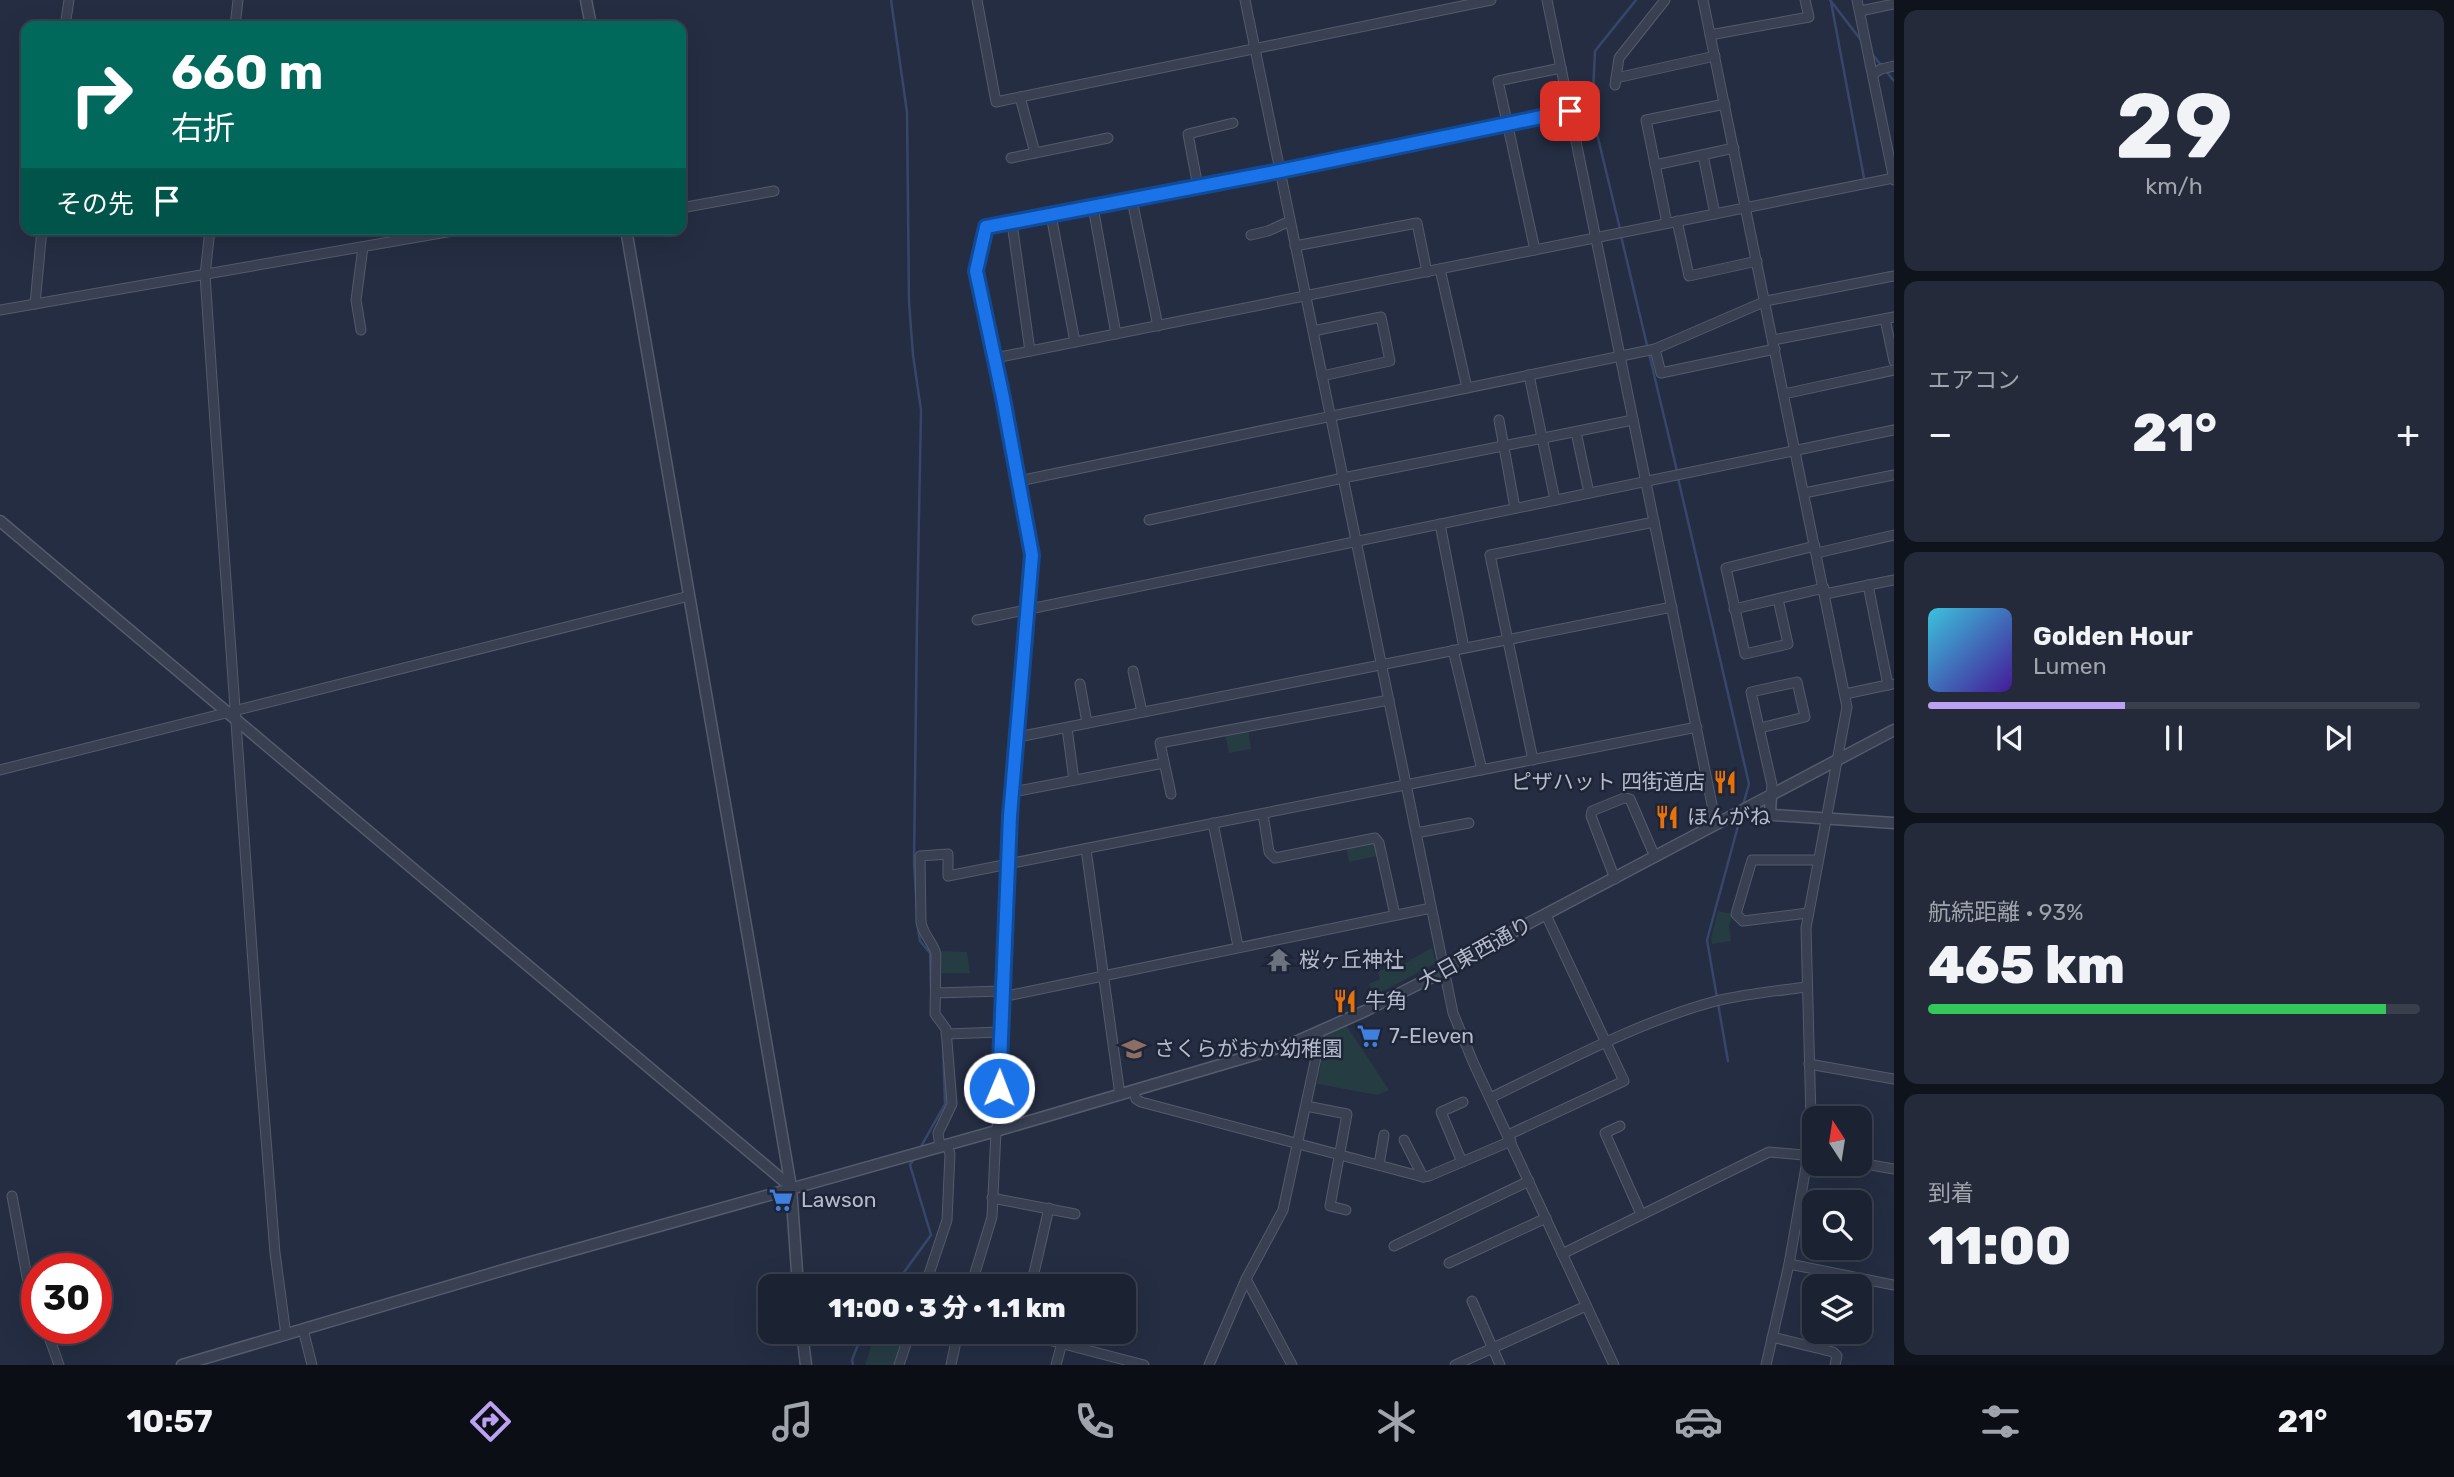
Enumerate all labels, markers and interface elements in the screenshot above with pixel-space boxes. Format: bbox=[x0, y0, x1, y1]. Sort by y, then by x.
text: 660 m bbox=[171, 43, 323, 101]
icon: right bbox=[56, 49, 147, 140]
text: 29 bbox=[2115, 72, 2233, 180]
pin bbox=[1540, 81, 1600, 141]
icon: arrive bbox=[1551, 92, 1589, 130]
text: 右折 bbox=[171, 109, 235, 147]
text: km/h bbox=[2145, 172, 2203, 200]
icon: arrive bbox=[148, 182, 186, 220]
text: その先 bbox=[56, 189, 134, 220]
text: エアコン bbox=[1928, 366, 2020, 394]
text: 21° bbox=[2132, 402, 2217, 464]
text: − bbox=[1928, 411, 1953, 457]
text: + bbox=[2396, 411, 2420, 457]
text: Golden Hour bbox=[2033, 621, 2193, 652]
text: Lumen bbox=[2033, 652, 2107, 680]
icon: previous bbox=[1991, 719, 2029, 757]
icon: pause bbox=[2155, 719, 2193, 757]
icon: next bbox=[2319, 719, 2357, 757]
restaurant icon: ピザハット 四街道店 bbox=[1711, 768, 1739, 796]
place label: ピザハット 四街道店 bbox=[1511, 769, 1705, 794]
restaurant icon: ほんがね bbox=[1653, 803, 1681, 831]
place label: ほんがね bbox=[1687, 804, 1771, 829]
text: 航続距離 · 93% bbox=[1928, 898, 2083, 926]
street label: 大日東西通り bbox=[1414, 911, 1536, 994]
text: 465 km bbox=[1928, 934, 2125, 996]
temple icon: 桜ヶ丘神社 bbox=[1265, 946, 1293, 974]
place label: 桜ヶ丘神社 bbox=[1299, 947, 1404, 972]
restaurant icon: 牛角 bbox=[1331, 987, 1359, 1015]
place label: 牛角 bbox=[1365, 988, 1407, 1013]
supermarket icon: 7-Eleven bbox=[1355, 1022, 1383, 1050]
place label: 7-Eleven bbox=[1389, 1023, 1474, 1048]
school or university icon: さくらがおか幼稚園 bbox=[1120, 1035, 1148, 1063]
place label: さくらがおか幼稚園 bbox=[1154, 1036, 1343, 1061]
position arrow bbox=[962, 1051, 1036, 1125]
north arrow bbox=[1802, 1106, 1872, 1176]
map controls bbox=[1802, 1106, 1872, 1344]
text: 到着 bbox=[1928, 1179, 1974, 1207]
supermarket icon: Lawson bbox=[767, 1186, 795, 1214]
place label: Lawson bbox=[801, 1187, 876, 1212]
button: search bbox=[1802, 1190, 1872, 1260]
text: 11:00 bbox=[1928, 1215, 2071, 1277]
speed limit sign: 30 bbox=[21, 1253, 112, 1344]
button: layers bbox=[1802, 1274, 1872, 1344]
text: 11:00 · 3 分 · 1.1 km bbox=[828, 1293, 1066, 1324]
icon: directions bbox=[466, 1397, 515, 1446]
icon: music bbox=[768, 1397, 817, 1446]
icon: phone bbox=[1070, 1397, 1119, 1446]
icon: climate bbox=[1372, 1397, 1421, 1446]
icon: car bbox=[1674, 1397, 1723, 1446]
icon: filters bbox=[1976, 1397, 2025, 1446]
text: 10:57 bbox=[127, 1402, 213, 1440]
text: 21° bbox=[2278, 1402, 2327, 1440]

